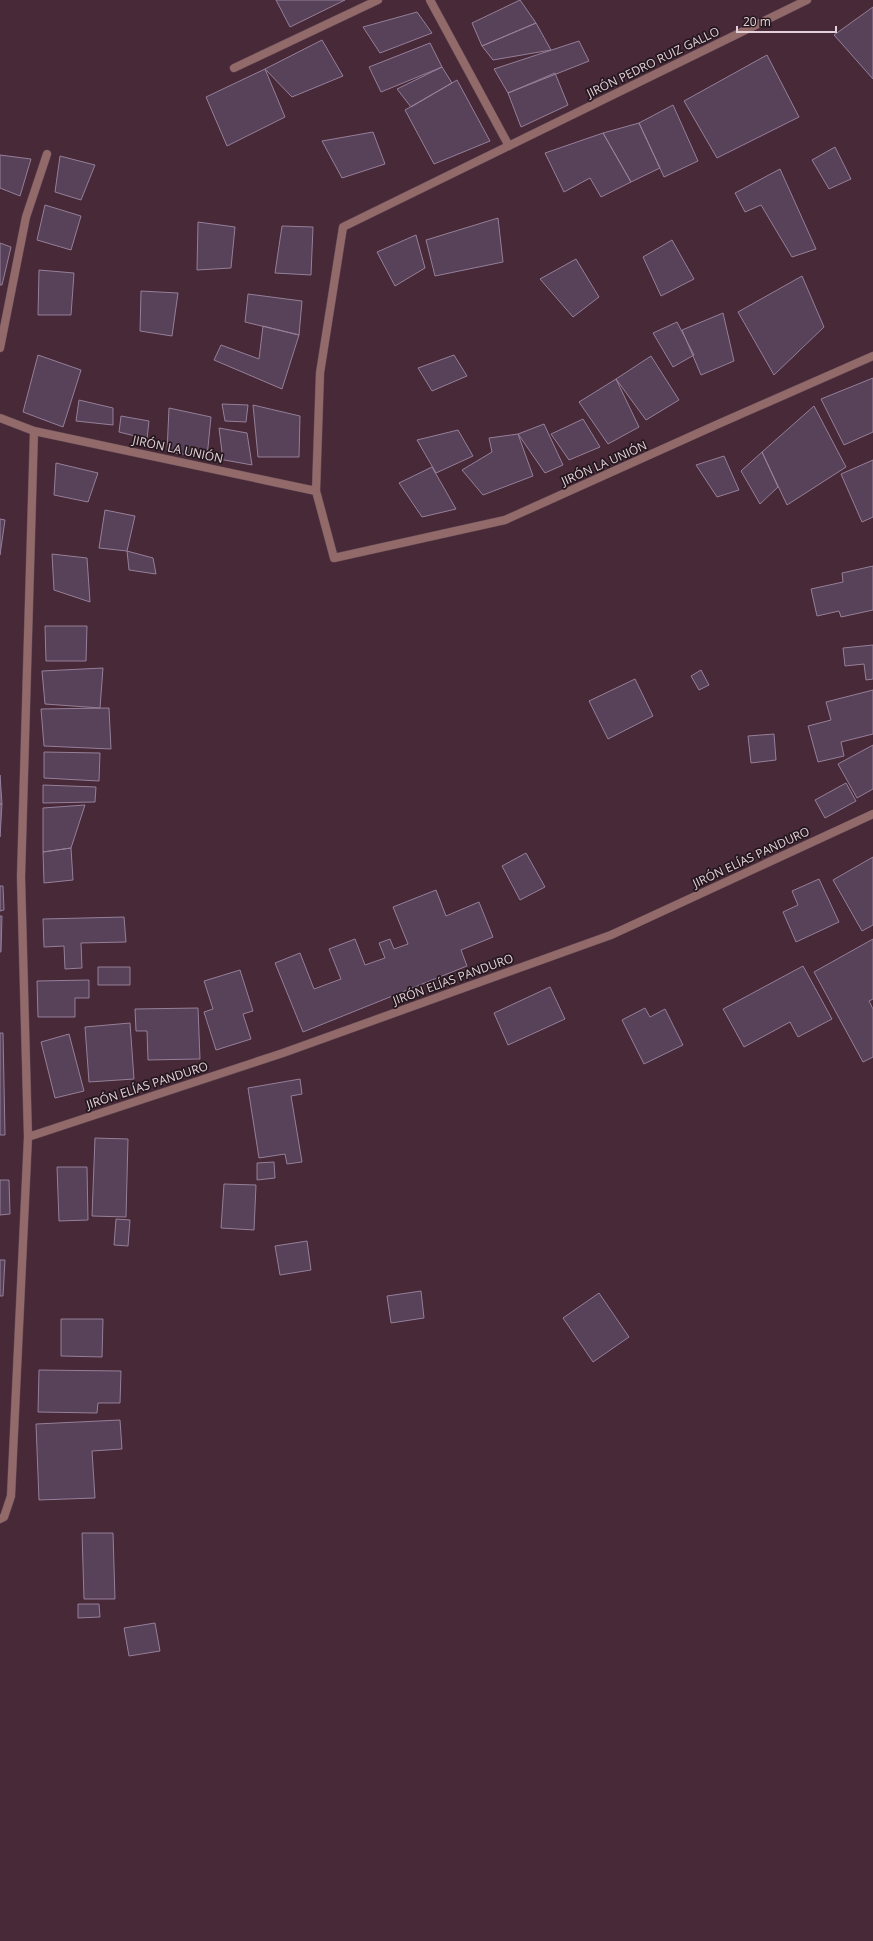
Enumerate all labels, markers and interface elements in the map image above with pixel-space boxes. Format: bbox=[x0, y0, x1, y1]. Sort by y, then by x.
scale bar bbox=[737, 8, 836, 34]
text: 20 m bbox=[743, 13, 771, 30]
street label: JIRÓN PEDRO RUIZ GALLO bbox=[583, 22, 722, 102]
street label: JIRÓN LA UNIÓN bbox=[130, 431, 225, 467]
street label: JIRÓN LA UNIÓN bbox=[558, 437, 649, 490]
street label: JIRÓN ELÍAS PANDURO bbox=[689, 822, 812, 892]
street label: JIRÓN ELÍAS PANDURO bbox=[389, 949, 516, 1009]
street label: JIRÓN ELÍAS PANDURO bbox=[83, 1057, 210, 1113]

